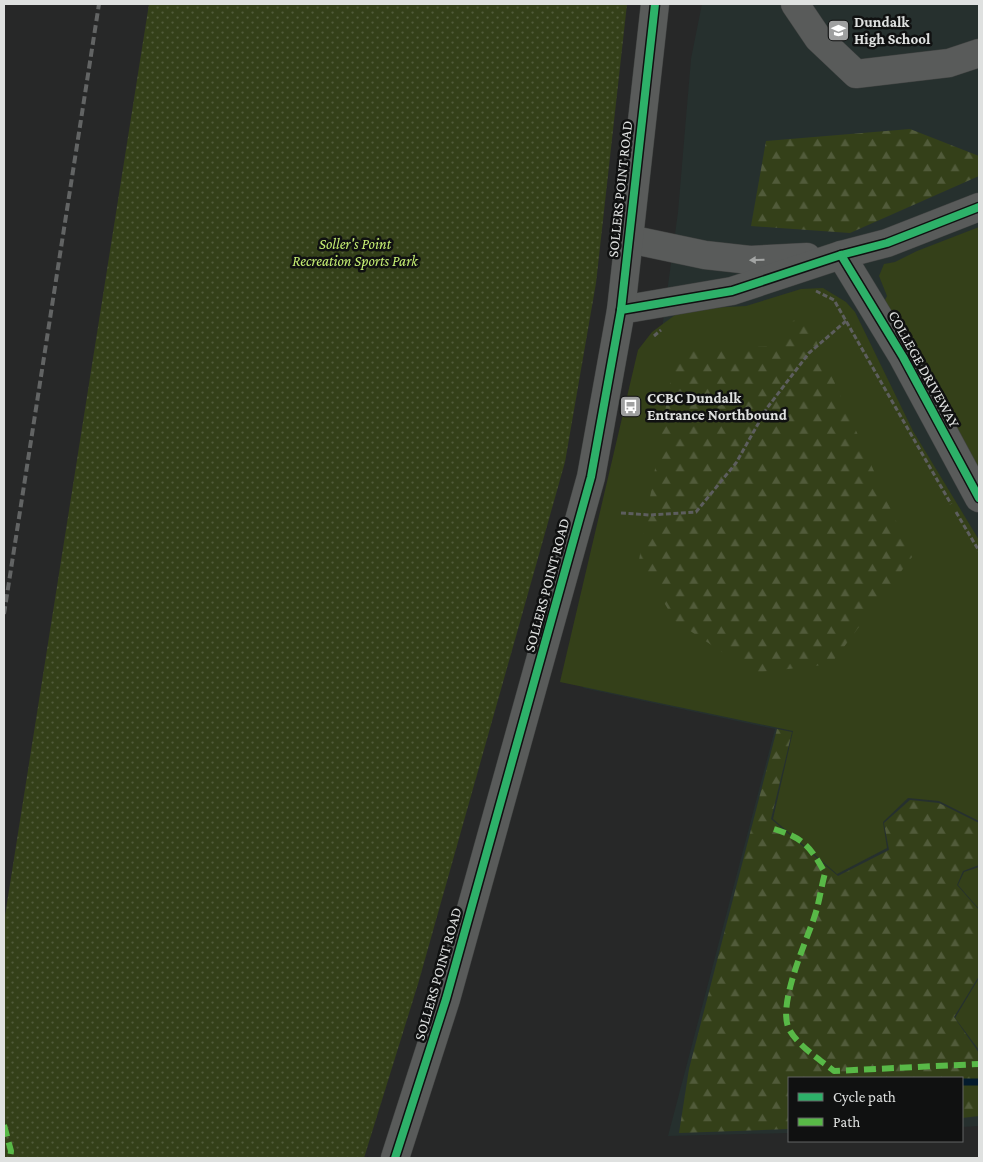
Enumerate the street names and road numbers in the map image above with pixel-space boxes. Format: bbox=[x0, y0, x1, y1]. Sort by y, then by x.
street label: SOLLERS POINT ROAD bbox=[605, 120, 635, 258]
street label: COLLEGE DRIVEWAY bbox=[885, 308, 963, 430]
street label: SOLLERS POINT ROAD bbox=[521, 516, 573, 654]
street label: SOLLERS POINT ROAD bbox=[411, 906, 465, 1042]

